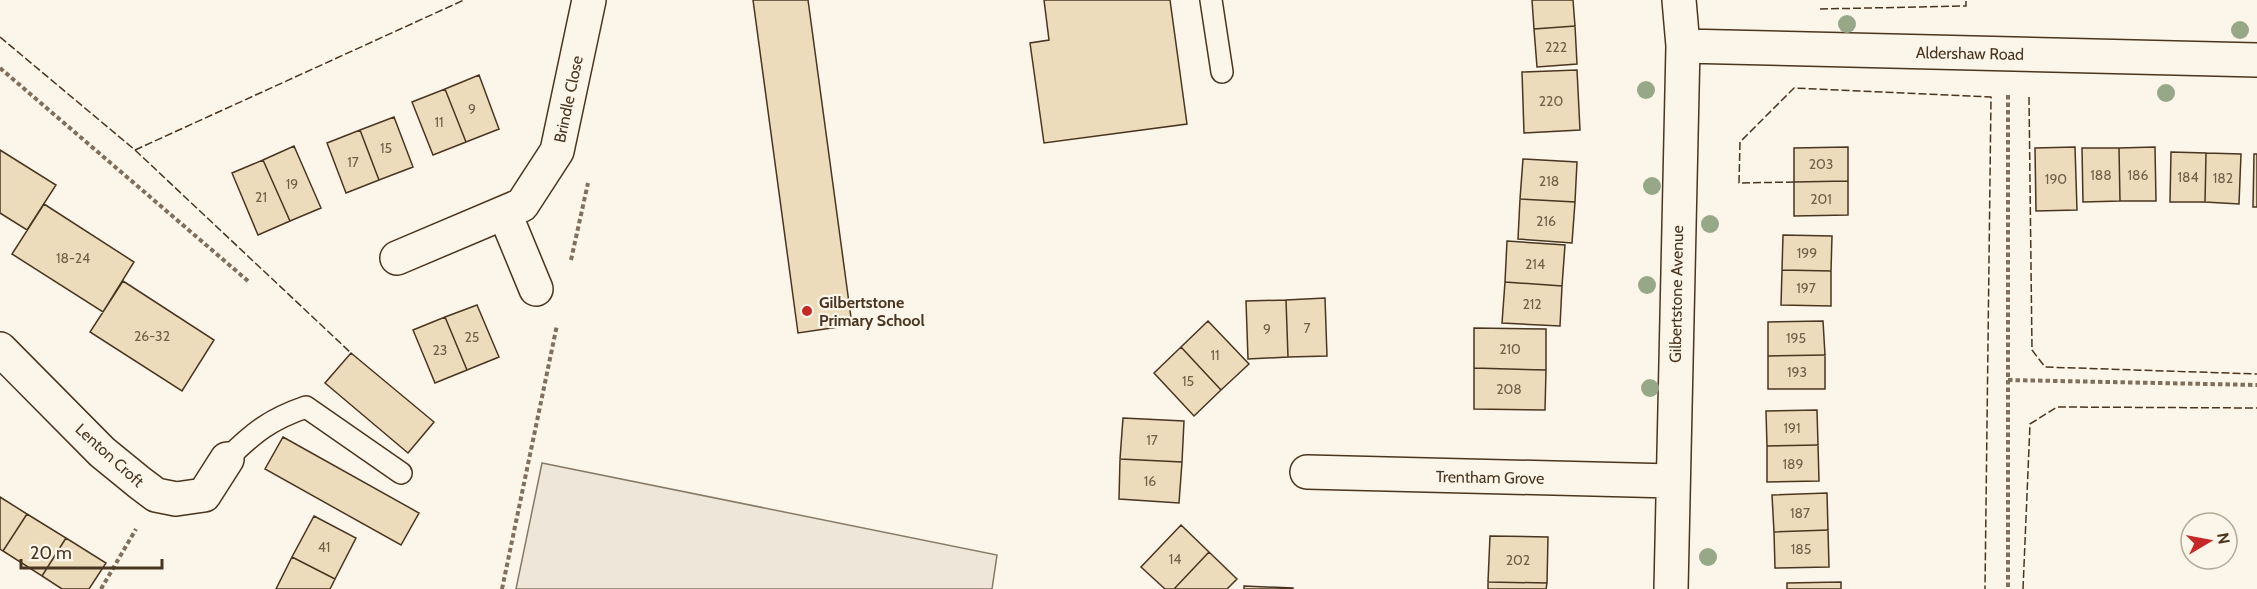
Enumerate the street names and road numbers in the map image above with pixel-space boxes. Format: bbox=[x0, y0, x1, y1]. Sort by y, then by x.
street label: Aldershaw Road bbox=[1916, 43, 2024, 64]
street label: Brindle Close bbox=[550, 54, 587, 144]
street label: Gilbertstone Avenue bbox=[1666, 225, 1687, 363]
street label: Lenton Croft bbox=[72, 420, 148, 491]
street label: Trentham Grove bbox=[1436, 467, 1544, 488]

